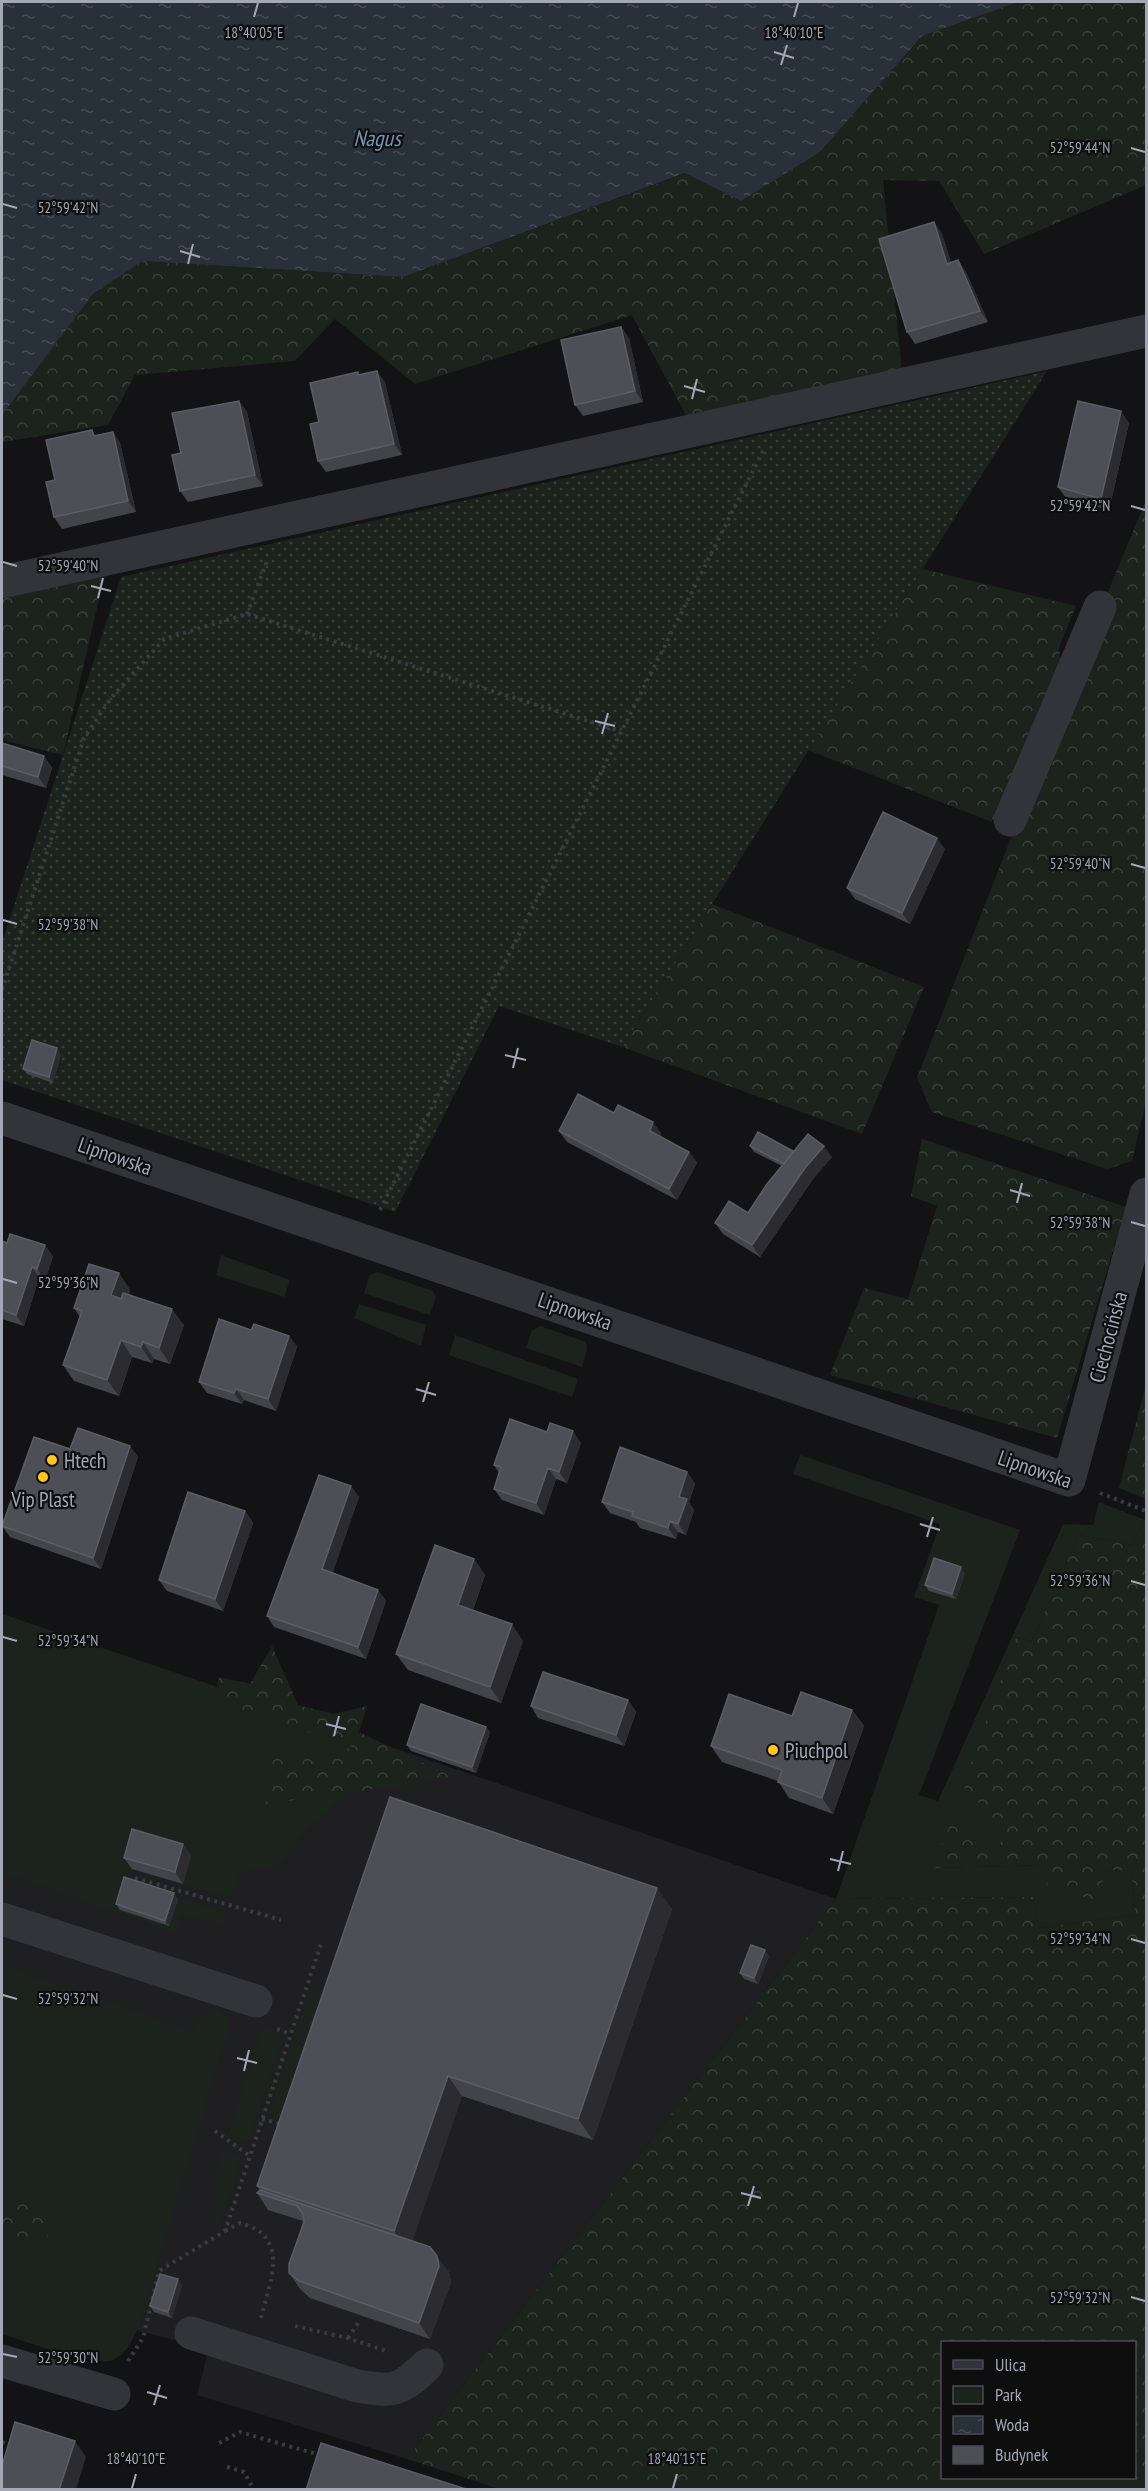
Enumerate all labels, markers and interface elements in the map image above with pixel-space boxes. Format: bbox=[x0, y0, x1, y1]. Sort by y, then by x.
text: 18°40'05"E bbox=[224, 23, 284, 42]
text: 18°40'10"E bbox=[764, 23, 824, 42]
water label: Nagus bbox=[353, 124, 403, 152]
text: 52°59'44"N bbox=[1050, 138, 1110, 157]
text: 52°59'42"N bbox=[38, 198, 98, 217]
text: 52°59'42"N bbox=[1050, 496, 1110, 515]
text: 52°59'40"N bbox=[38, 556, 98, 575]
text: 52°59'40"N bbox=[1050, 854, 1110, 873]
text: 52°59'38"N bbox=[38, 915, 98, 934]
street label: Lipnowska bbox=[74, 1131, 156, 1181]
text: 52°59'38"N bbox=[1050, 1213, 1110, 1232]
text: 52°59'36"N bbox=[38, 1273, 98, 1292]
street label: Lipnowska bbox=[534, 1286, 616, 1336]
street label: Ciechocińska bbox=[1083, 1288, 1133, 1386]
street label: Lipnowska bbox=[994, 1444, 1076, 1494]
place label: Htech bbox=[64, 1447, 106, 1474]
marker: Htech bbox=[45, 1453, 59, 1467]
marker: Vip Plast bbox=[36, 1470, 50, 1484]
place label: Vip Plast bbox=[10, 1486, 75, 1513]
text: 52°59'36"N bbox=[1050, 1571, 1110, 1590]
text: 52°59'34"N bbox=[38, 1631, 98, 1650]
place label: Piuchpol bbox=[785, 1737, 848, 1764]
marker: Piuchpol bbox=[766, 1743, 780, 1757]
text: 52°59'34"N bbox=[1050, 1929, 1110, 1948]
text: 52°59'32"N bbox=[38, 1989, 98, 2008]
text: 52°59'32"N bbox=[1050, 2288, 1110, 2307]
legend bbox=[941, 2341, 1136, 2479]
text: 52°59'30"N bbox=[38, 2348, 98, 2367]
text: Ulica bbox=[995, 2353, 1026, 2376]
text: Park bbox=[995, 2383, 1022, 2406]
text: Woda bbox=[995, 2413, 1029, 2436]
text: Budynek bbox=[995, 2443, 1048, 2466]
text: 18°40'10"E bbox=[106, 2449, 166, 2468]
text: 18°40'15"E bbox=[647, 2449, 707, 2468]

